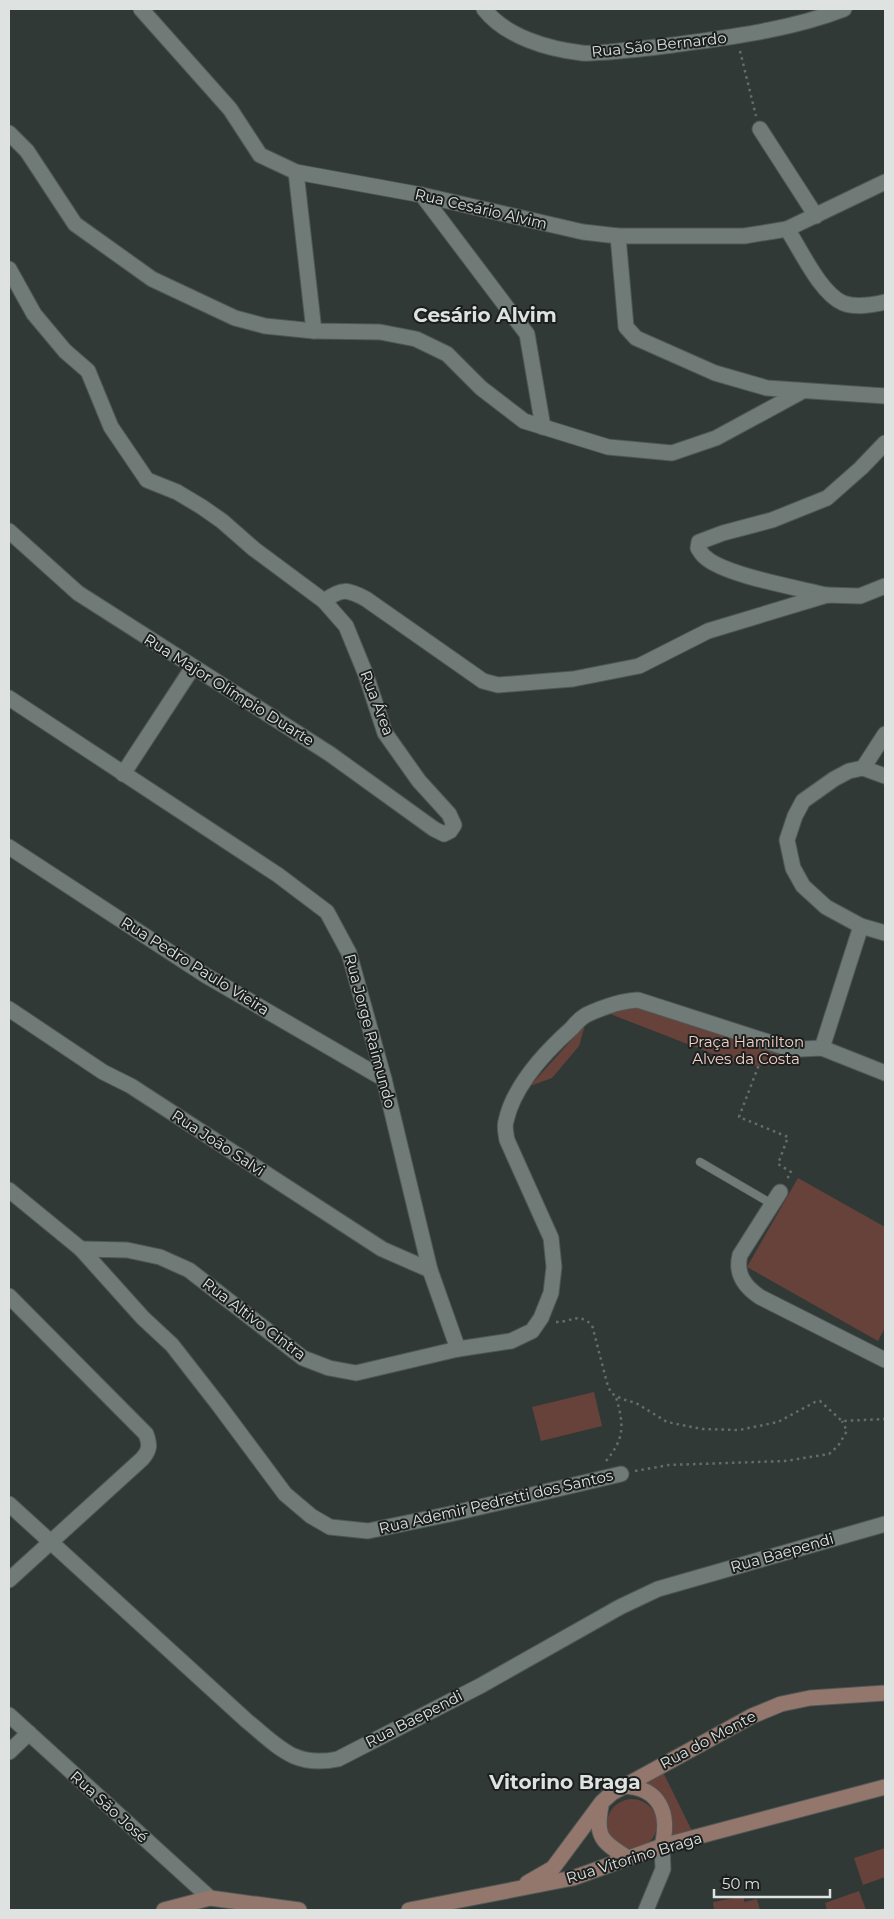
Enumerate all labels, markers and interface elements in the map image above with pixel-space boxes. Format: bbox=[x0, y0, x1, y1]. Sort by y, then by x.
street label: Rua São Bernardo bbox=[590, 28, 727, 61]
street label: Rua Cesário Alvim bbox=[413, 184, 549, 233]
district label: Cesário Alvim bbox=[413, 303, 557, 327]
street label: Rua Major Olímpio Duarte bbox=[141, 629, 318, 750]
street label: Rua Área bbox=[356, 668, 399, 738]
street label: Rua Pedro Paulo Vieira bbox=[118, 912, 273, 1019]
street label: Rua Jorge Raimundo bbox=[341, 952, 400, 1110]
park label: Praça Hamilton Alves da Costa bbox=[688, 1032, 804, 1068]
street label: Rua João Salvi bbox=[168, 1105, 268, 1180]
street label: Rua Altivo Cintra bbox=[199, 1273, 310, 1364]
street label: Rua Ademir Pedretti dos Santos bbox=[377, 1465, 615, 1538]
street label: Rua Baependi bbox=[728, 1529, 836, 1576]
street label: Rua Baependi bbox=[362, 1686, 466, 1751]
street label: Rua do Monte bbox=[657, 1706, 759, 1773]
street label: Rua São José bbox=[66, 1767, 152, 1847]
district label: Vitorino Braga bbox=[488, 1770, 641, 1794]
street label: Rua Vitorino Braga bbox=[564, 1828, 704, 1887]
scale bar bbox=[714, 1866, 830, 1898]
text: 50 m bbox=[722, 1874, 760, 1893]

